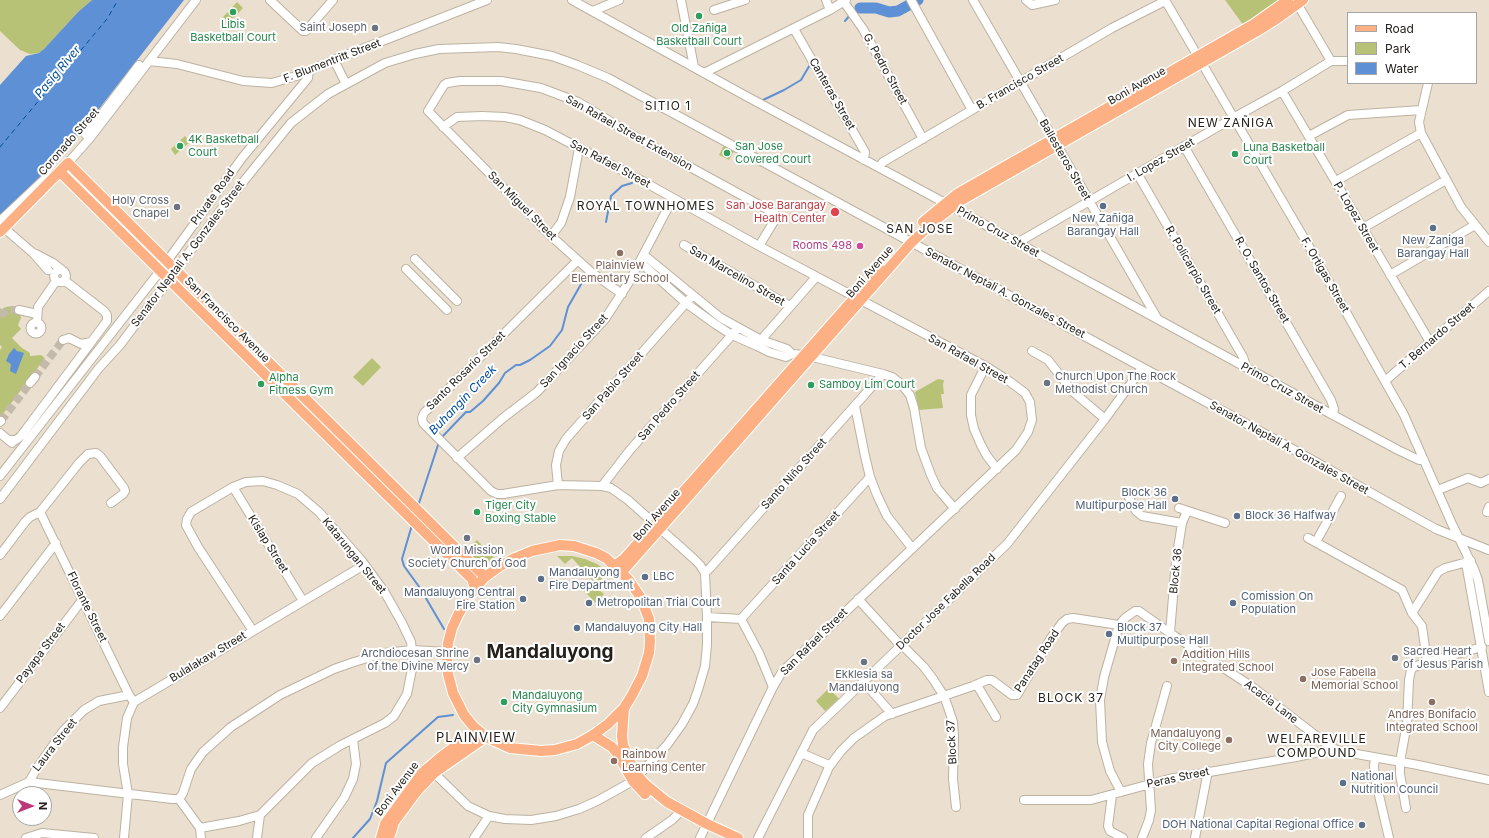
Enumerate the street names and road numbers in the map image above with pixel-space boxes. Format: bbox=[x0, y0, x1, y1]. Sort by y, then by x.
street label: G. Pedro Street bbox=[860, 31, 910, 107]
street label: F. Blumentritt Street bbox=[282, 36, 382, 86]
street label: B. Francisco Street bbox=[974, 52, 1066, 112]
street label: Canteras Street bbox=[806, 56, 858, 132]
street label: Boni Avenue bbox=[1106, 64, 1168, 108]
street label: San Rafael Street Extension bbox=[563, 93, 695, 173]
street label: Coronado Street bbox=[36, 105, 102, 179]
street label: Ballesteros Street bbox=[1036, 117, 1094, 203]
street label: I. Lopez Street bbox=[1125, 135, 1197, 185]
street label: San Rafael Street bbox=[567, 137, 653, 191]
street label: Private Road bbox=[188, 166, 238, 228]
street label: San Miguel Street bbox=[485, 169, 559, 243]
street label: Senator Neptali A. Gonzales Street bbox=[129, 178, 247, 330]
street label: P. Lopez Street bbox=[1331, 180, 1381, 254]
street label: Primo Cruz Street bbox=[954, 204, 1042, 260]
street label: R. Policarpio Street bbox=[1162, 224, 1224, 316]
street label: R. O. Santos Street bbox=[1232, 235, 1292, 325]
street label: F. Ortigas Street bbox=[1298, 235, 1352, 315]
street label: San Marcelino Street bbox=[687, 243, 787, 309]
street label: Boni Avenue bbox=[844, 243, 896, 301]
street label: Senator Neptali A. Gonzales Street bbox=[923, 245, 1087, 341]
street label: San Francisco Avenue bbox=[182, 275, 272, 365]
street label: T. Bernardo Street bbox=[1397, 300, 1477, 372]
street label: San Ignacio Street bbox=[537, 311, 611, 391]
street label: Santo Rosario Street bbox=[424, 329, 508, 413]
street label: San Rafael Street bbox=[926, 332, 1010, 386]
street label: San Pablo Street bbox=[580, 349, 646, 423]
street label: Primo Cruz Street bbox=[1238, 360, 1326, 416]
street label: San Pedro Street bbox=[635, 369, 703, 443]
street label: Senator Neptali A. Gonzales Street bbox=[1207, 399, 1371, 497]
street label: Santo Niño Street bbox=[759, 436, 829, 512]
street label: Boni Avenue bbox=[631, 486, 683, 544]
street label: Santa Lucia Street bbox=[769, 508, 843, 588]
street label: Kislap Street bbox=[245, 513, 291, 575]
street label: Katarungan Street bbox=[319, 515, 389, 597]
street label: Block 36 bbox=[1167, 548, 1185, 594]
street label: Doctor Jose Fabella Road bbox=[894, 551, 998, 653]
street label: Florante Street bbox=[64, 570, 110, 644]
street label: San Rafael Street bbox=[778, 606, 850, 678]
street label: Payapa Street bbox=[14, 620, 68, 686]
street label: Panatag Road bbox=[1012, 627, 1062, 695]
street label: Bulalakaw Street bbox=[167, 629, 249, 685]
street label: Acacia Lane bbox=[1242, 678, 1300, 726]
street label: Laura Street bbox=[30, 716, 80, 774]
street label: Block 37 bbox=[944, 719, 960, 765]
street label: Boni Avenue bbox=[372, 759, 422, 819]
street label: Peras Street bbox=[1146, 765, 1210, 791]

